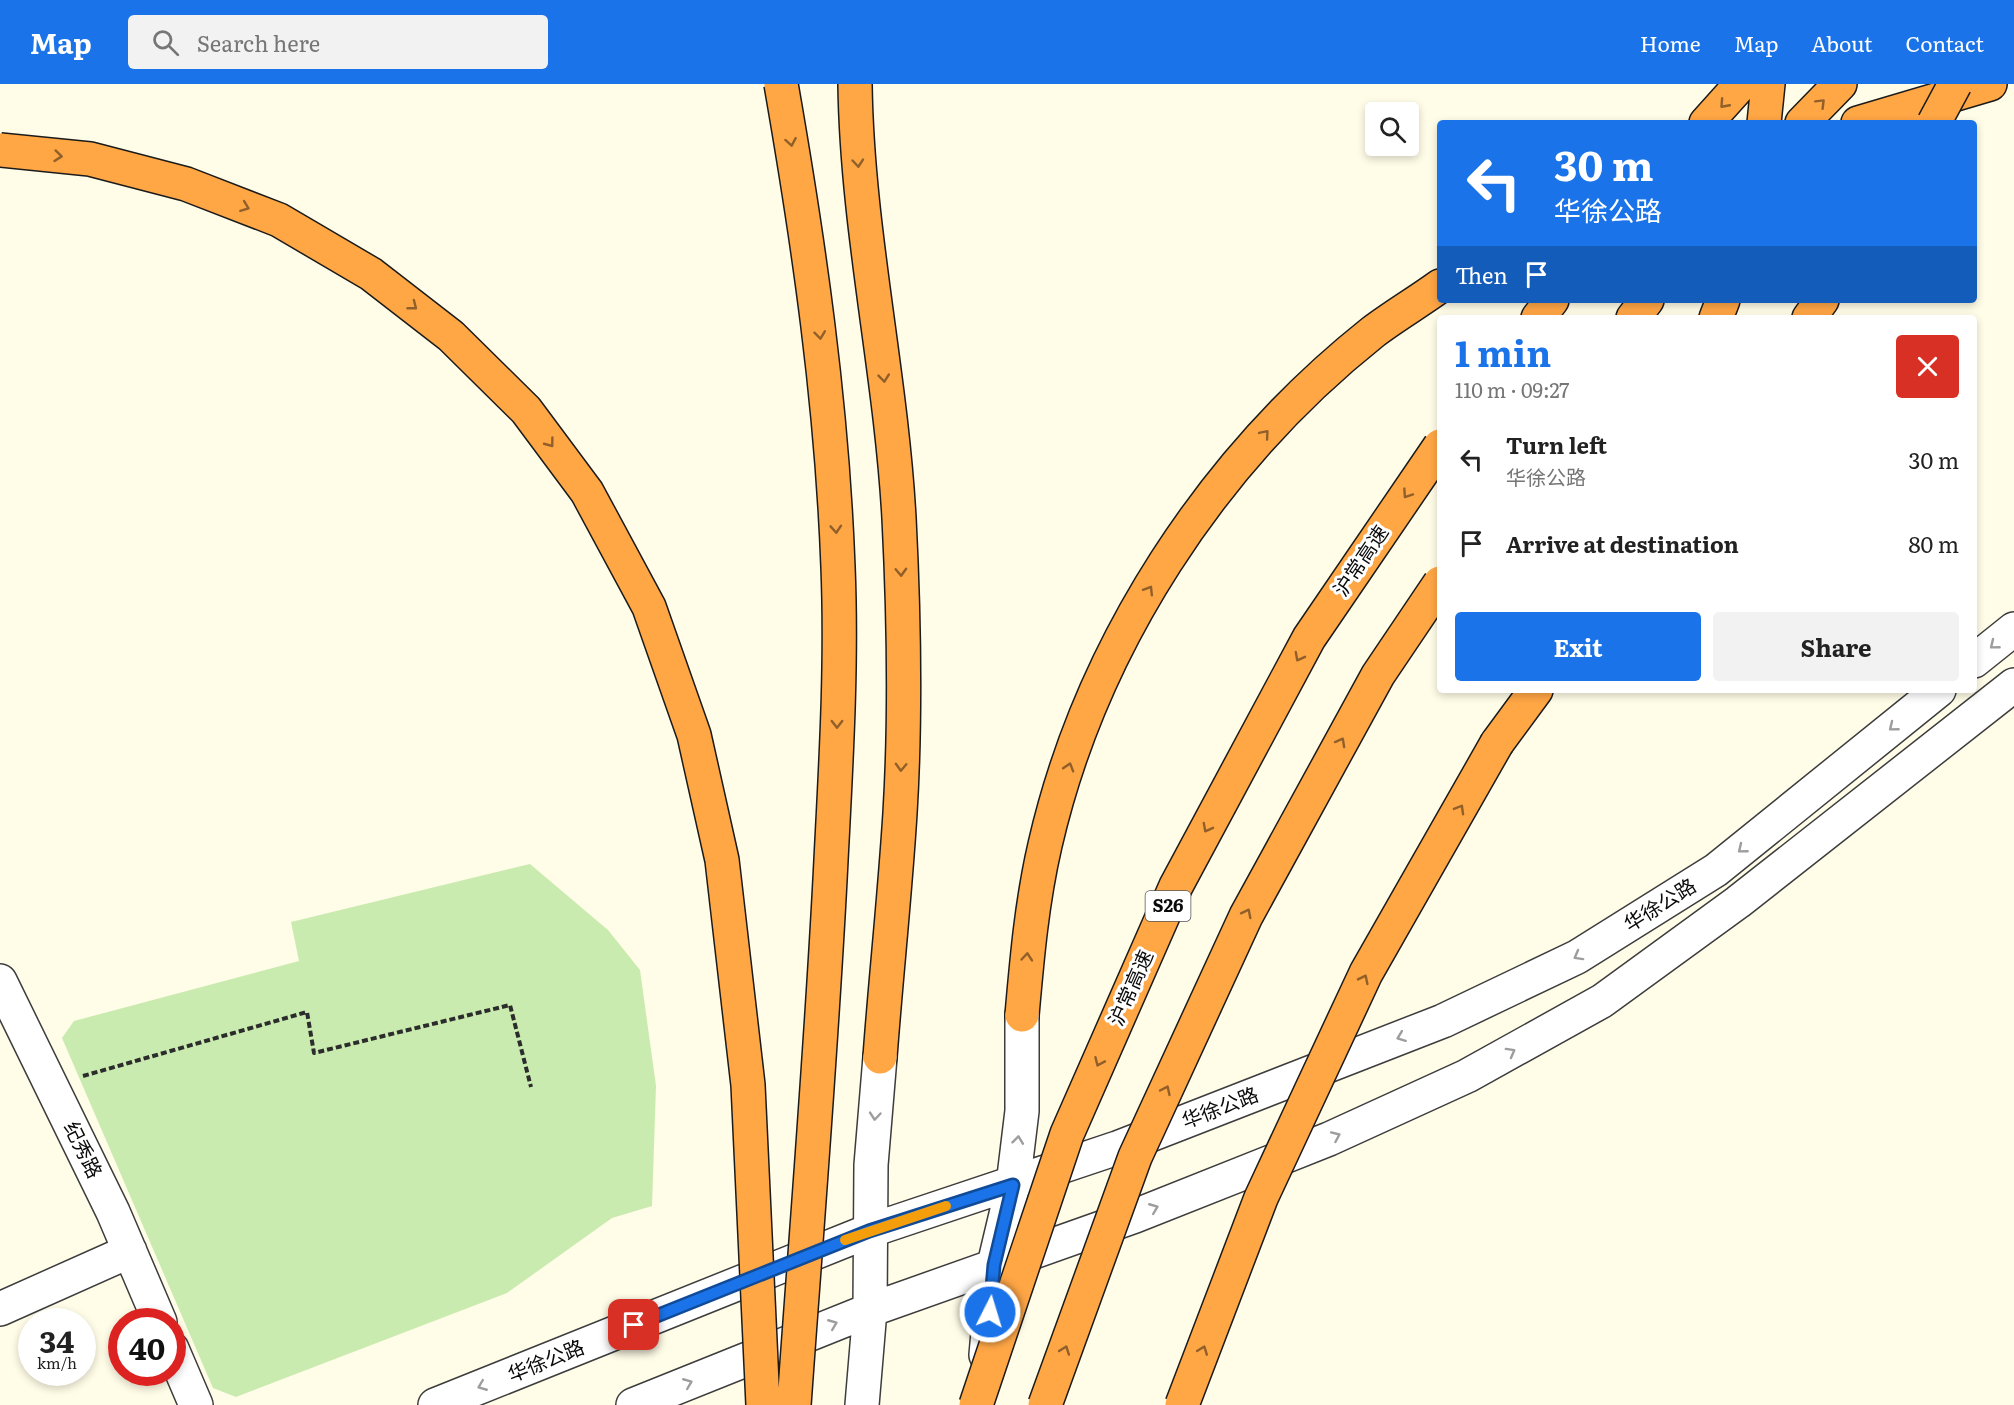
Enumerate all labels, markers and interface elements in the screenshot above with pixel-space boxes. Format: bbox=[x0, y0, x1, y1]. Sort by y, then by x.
search box bbox=[128, 15, 548, 69]
text: Map bbox=[30, 21, 92, 63]
icon: search bbox=[149, 26, 182, 59]
text: Search here bbox=[197, 26, 320, 59]
text: Home bbox=[1640, 27, 1701, 58]
text: Map bbox=[1734, 27, 1778, 58]
text: About bbox=[1811, 27, 1873, 58]
text: Contact bbox=[1906, 27, 1984, 58]
one-way arrow bbox=[1720, 97, 1731, 107]
one-way arrow bbox=[1813, 100, 1824, 111]
map controls bbox=[1365, 102, 1419, 156]
button: search bbox=[1365, 102, 1419, 156]
text: 30 m bbox=[1554, 132, 1654, 194]
one-way arrow bbox=[785, 137, 797, 146]
icon: left bbox=[1455, 144, 1533, 222]
one-way arrow bbox=[54, 149, 63, 162]
one-way arrow bbox=[852, 159, 865, 168]
text: 华徐公路 bbox=[1554, 189, 1662, 229]
one-way arrow bbox=[239, 200, 250, 212]
text: Then bbox=[1455, 258, 1508, 291]
icon: arrive bbox=[1520, 258, 1553, 291]
one-way arrow bbox=[406, 298, 417, 309]
text: 1 min bbox=[1455, 325, 1551, 378]
one-way arrow bbox=[813, 330, 825, 339]
button: close bbox=[1896, 335, 1959, 398]
one-way arrow bbox=[878, 373, 890, 382]
text: 110 m · 09:27 bbox=[1455, 374, 1569, 404]
text: Turn left bbox=[1506, 428, 1607, 461]
one-way arrow bbox=[1258, 430, 1269, 441]
one-way arrow bbox=[543, 436, 554, 447]
icon: left bbox=[1455, 443, 1488, 476]
text: 30 m bbox=[1909, 443, 1959, 476]
text: 华徐公路 bbox=[1506, 461, 1586, 491]
one-way arrow bbox=[1403, 488, 1414, 499]
street label: 沪常高速 bbox=[1325, 518, 1394, 601]
one-way arrow bbox=[829, 524, 842, 533]
icon: arrive bbox=[1455, 527, 1488, 560]
text: Arrive at destination bbox=[1506, 527, 1739, 560]
text: 80 m bbox=[1908, 527, 1959, 560]
one-way arrow bbox=[895, 567, 907, 576]
one-way arrow bbox=[1142, 586, 1154, 596]
button: Exit bbox=[1455, 612, 1701, 681]
button: Share bbox=[1713, 612, 1959, 681]
one-way arrow bbox=[1990, 638, 2001, 649]
one-way arrow bbox=[1295, 650, 1306, 661]
one-way arrow bbox=[831, 719, 843, 728]
one-way arrow bbox=[1889, 719, 1900, 730]
one-way arrow bbox=[1334, 738, 1345, 748]
one-way arrow bbox=[895, 762, 908, 771]
one-way arrow bbox=[1062, 762, 1074, 773]
one-way arrow bbox=[1452, 805, 1464, 815]
one-way arrow bbox=[1203, 822, 1214, 833]
one-way arrow bbox=[1737, 842, 1748, 853]
street label: 华徐公路 bbox=[1617, 869, 1701, 937]
road number: S26 bbox=[1146, 891, 1190, 921]
one-way arrow bbox=[1240, 908, 1252, 919]
street label: 沪常高速 bbox=[1099, 945, 1159, 1030]
one-way arrow bbox=[1574, 948, 1584, 960]
one-way arrow bbox=[1020, 952, 1033, 961]
one-way arrow bbox=[1356, 974, 1368, 985]
one-way arrow bbox=[1397, 1030, 1407, 1043]
one-way arrow bbox=[1505, 1047, 1515, 1059]
one-way arrow bbox=[1094, 1056, 1106, 1067]
street label: 华徐公路 bbox=[1177, 1078, 1262, 1134]
one-way arrow bbox=[1159, 1086, 1171, 1097]
one-way arrow bbox=[869, 1111, 882, 1120]
street label: 纪秀路 bbox=[58, 1116, 111, 1183]
one-way arrow bbox=[1329, 1131, 1340, 1143]
one-way arrow bbox=[1012, 1135, 1024, 1144]
one-way arrow bbox=[1148, 1203, 1159, 1215]
position arrow bbox=[958, 1280, 1022, 1344]
pin bbox=[608, 1299, 659, 1350]
speed limit sign: 40 bbox=[108, 1308, 186, 1386]
icon: arrive bbox=[617, 1308, 650, 1341]
text: 34 bbox=[40, 1318, 74, 1362]
one-way arrow bbox=[827, 1319, 838, 1331]
street label: 华徐公路 bbox=[503, 1330, 588, 1388]
one-way arrow bbox=[1057, 1345, 1070, 1356]
one-way arrow bbox=[1196, 1346, 1208, 1357]
text: km/h bbox=[37, 1351, 77, 1374]
one-way arrow bbox=[681, 1378, 692, 1390]
one-way arrow bbox=[477, 1379, 488, 1391]

